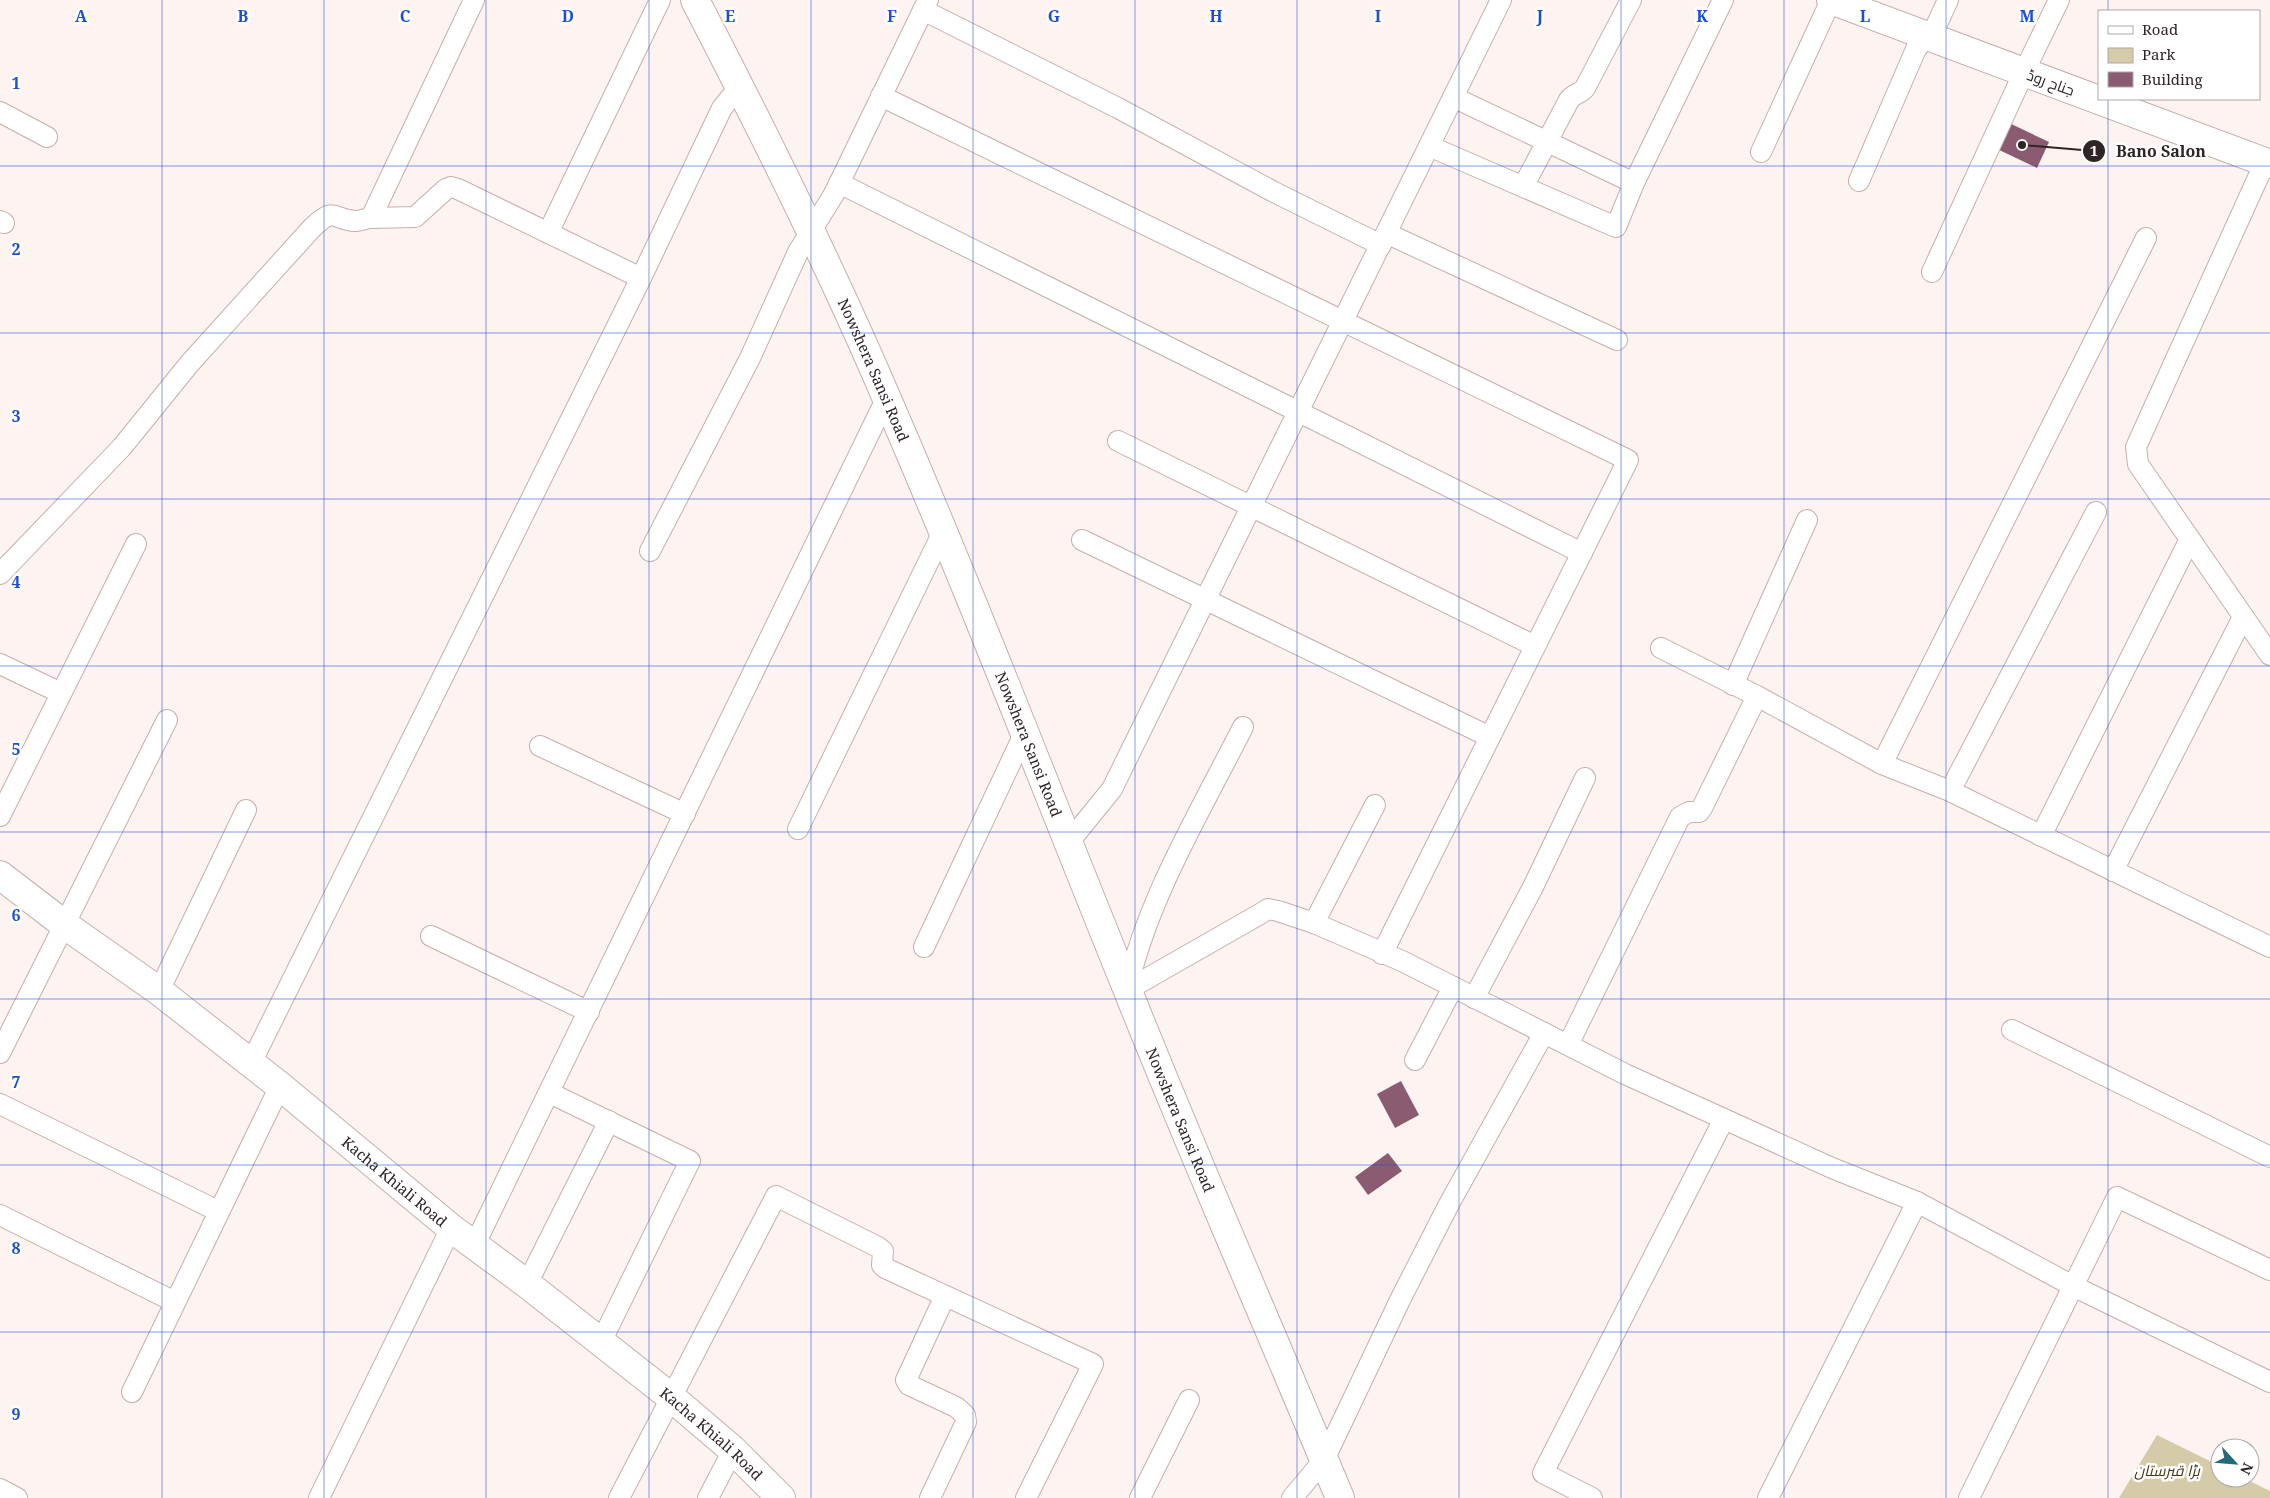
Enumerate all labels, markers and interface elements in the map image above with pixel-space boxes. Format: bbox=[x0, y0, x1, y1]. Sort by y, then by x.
text: A bbox=[75, 5, 88, 27]
text: B bbox=[238, 5, 249, 27]
text: C bbox=[400, 5, 411, 27]
text: D bbox=[562, 5, 574, 27]
text: E bbox=[725, 5, 735, 27]
text: F bbox=[887, 5, 897, 27]
text: G bbox=[1048, 5, 1060, 27]
text: H bbox=[1209, 5, 1223, 27]
text: I bbox=[1375, 5, 1381, 27]
text: J bbox=[1536, 5, 1544, 27]
text: K bbox=[1696, 5, 1708, 27]
text: L bbox=[1860, 5, 1870, 27]
text: M bbox=[2019, 5, 2035, 27]
legend bbox=[2098, 10, 2260, 100]
text: Road bbox=[2142, 19, 2178, 39]
text: Park bbox=[2142, 44, 2176, 64]
street label: جناح روڈ bbox=[2024, 64, 2078, 102]
text: Building bbox=[2142, 69, 2203, 89]
text: 1 bbox=[11, 72, 21, 94]
callout: Bano Salon bbox=[2081, 136, 2216, 167]
text: 1 bbox=[2090, 140, 2098, 160]
text: Bano Salon bbox=[2116, 140, 2206, 162]
text: 2 bbox=[11, 238, 21, 260]
street label: Nowshera Sansi Road bbox=[834, 295, 914, 445]
text: 3 bbox=[11, 405, 21, 427]
text: 4 bbox=[11, 571, 21, 593]
street label: Nowshera Sansi Road bbox=[991, 669, 1067, 819]
text: 5 bbox=[11, 738, 21, 760]
text: 6 bbox=[11, 904, 21, 926]
street label: Nowshera Sansi Road bbox=[1142, 1045, 1219, 1195]
text: 7 bbox=[11, 1071, 21, 1093]
street label: Kacha Khiali Road bbox=[338, 1132, 452, 1231]
text: 8 bbox=[11, 1237, 21, 1259]
street label: Kacha Khiali Road bbox=[656, 1382, 767, 1484]
text: 9 bbox=[11, 1403, 21, 1425]
north arrow bbox=[2210, 1438, 2260, 1488]
park label: بڑا قبرستان bbox=[2134, 1460, 2201, 1480]
text: N bbox=[2236, 1460, 2258, 1478]

